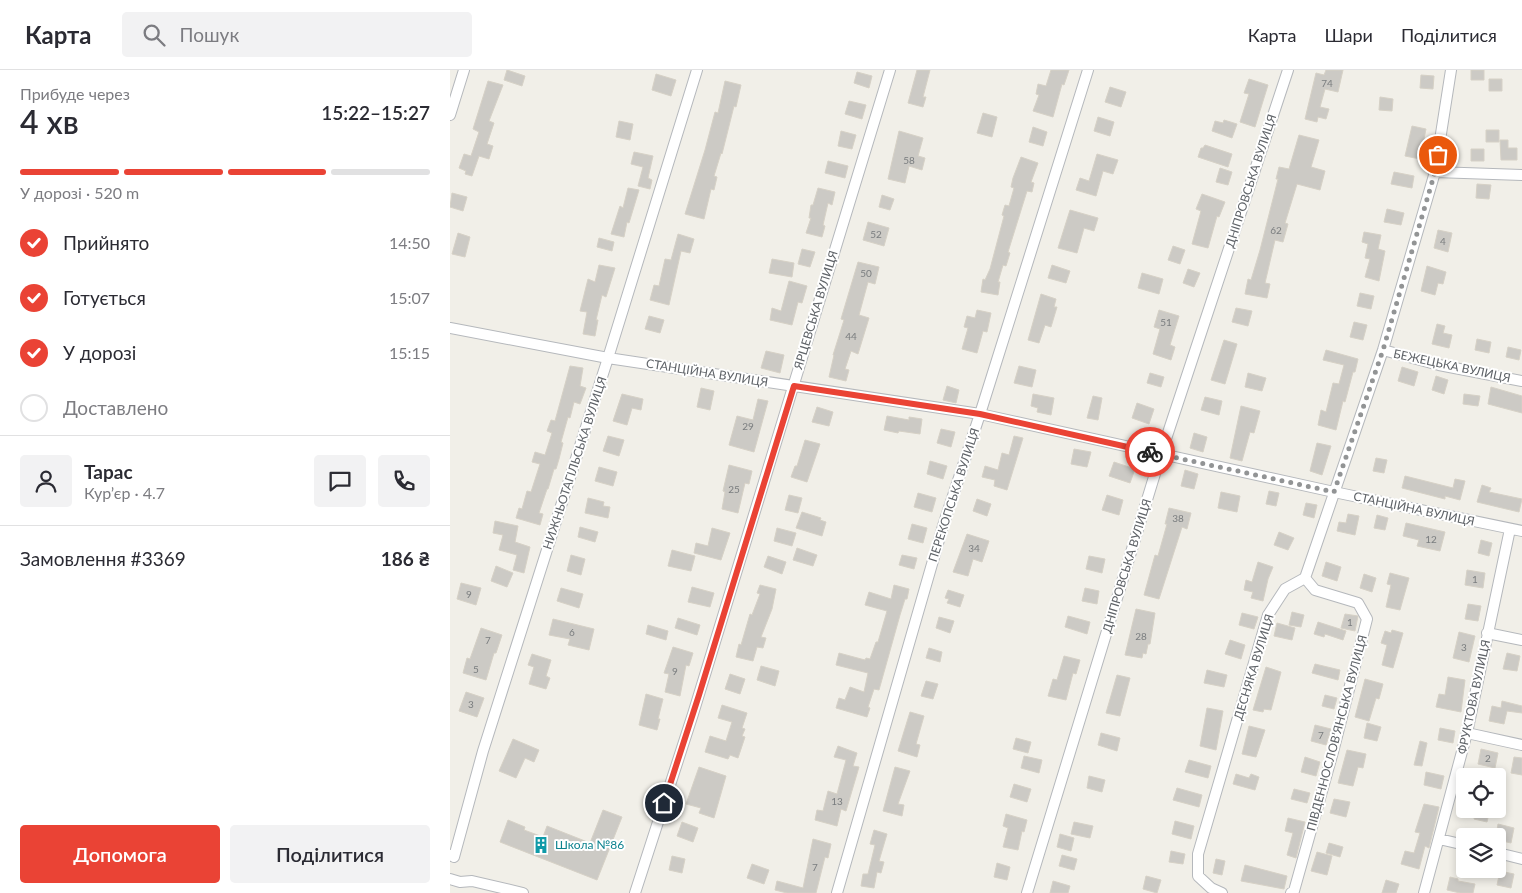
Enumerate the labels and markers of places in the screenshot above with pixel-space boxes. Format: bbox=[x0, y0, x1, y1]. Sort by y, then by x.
pin bbox=[1417, 134, 1459, 176]
pin bbox=[643, 782, 685, 824]
building icon: Школа №86 bbox=[531, 835, 551, 855]
place label: Школа №86 bbox=[555, 837, 624, 852]

